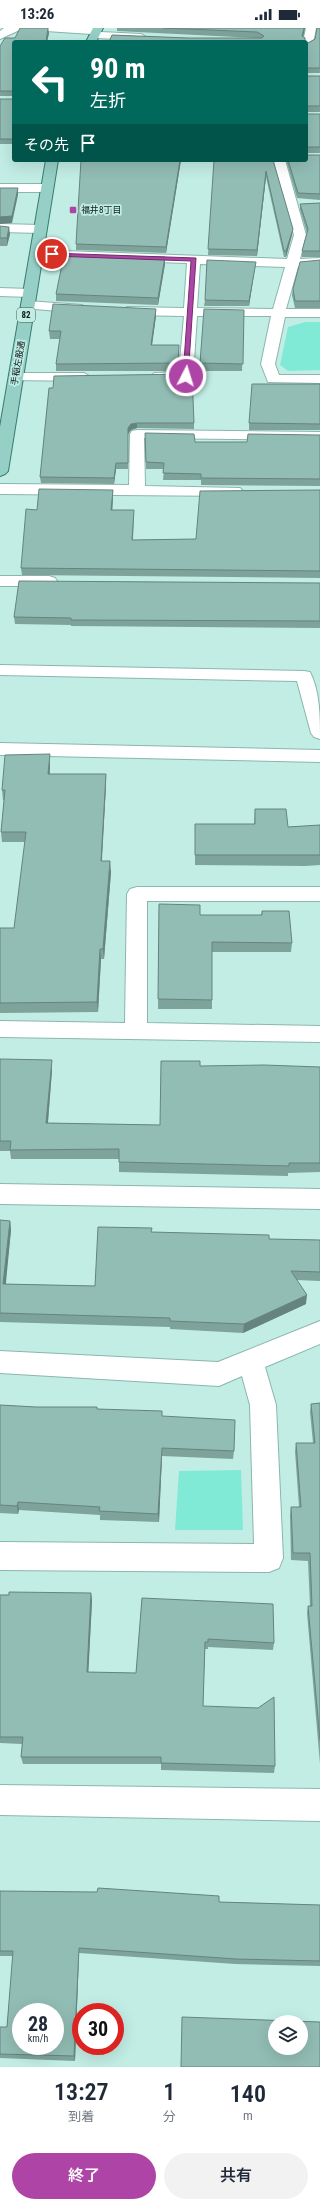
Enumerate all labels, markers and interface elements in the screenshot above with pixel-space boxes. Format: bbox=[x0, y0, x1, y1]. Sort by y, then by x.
text: 13:26 bbox=[20, 5, 54, 23]
text: 90 m bbox=[90, 52, 146, 85]
icon: left bbox=[24, 56, 76, 108]
text: 左折 bbox=[90, 90, 126, 111]
icon: arrive bbox=[77, 132, 99, 154]
text: その先 bbox=[24, 136, 69, 154]
marker: 福井8丁目 bbox=[68, 205, 78, 215]
place label: 福井8丁目 bbox=[81, 205, 121, 215]
pin bbox=[35, 237, 69, 271]
icon: arrive bbox=[41, 243, 63, 265]
road number: 82 bbox=[17, 308, 35, 322]
street label: 手稲左股通 bbox=[9, 340, 27, 386]
position arrow bbox=[165, 355, 207, 397]
speed limit sign: 30 bbox=[72, 2003, 124, 2055]
text: 28 bbox=[28, 2012, 48, 2036]
map controls bbox=[268, 2015, 308, 2055]
button: layers bbox=[268, 2015, 308, 2055]
text: km/h bbox=[28, 2033, 48, 2044]
text: 13:27 bbox=[54, 2078, 109, 2106]
text: 1 bbox=[163, 2078, 175, 2106]
text: 140 bbox=[230, 2080, 266, 2108]
text: m bbox=[243, 2108, 253, 2123]
text: 到着 bbox=[68, 2109, 94, 2124]
text: 分 bbox=[163, 2109, 176, 2124]
button: 終了 bbox=[12, 2153, 156, 2199]
button: 共有 bbox=[164, 2153, 308, 2199]

